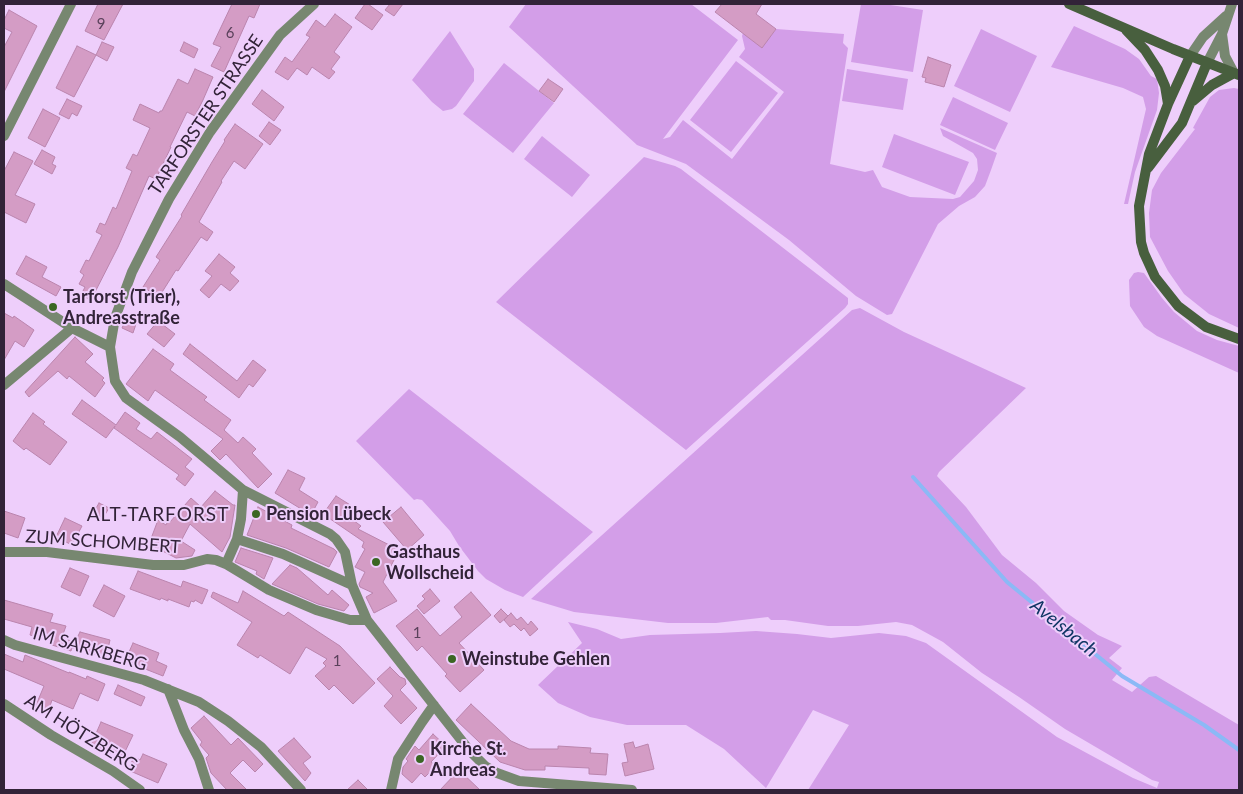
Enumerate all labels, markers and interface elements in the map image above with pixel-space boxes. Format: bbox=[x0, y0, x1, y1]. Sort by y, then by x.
house number: 9 bbox=[97, 15, 105, 33]
house number: 6 bbox=[226, 24, 234, 42]
street label: TARFORSTER STRASSE bbox=[144, 31, 268, 199]
place label: Tarforst (Trier), Andreasstraße bbox=[63, 286, 180, 328]
marker: Tarforst (Trier), Andreasstraße bbox=[47, 301, 59, 313]
place label: Pension Lübeck bbox=[266, 503, 391, 525]
district label: ALT-TARFORST bbox=[85, 504, 231, 526]
marker: Pension Lübeck bbox=[250, 508, 262, 520]
street label: ZUM SCHOMBERT bbox=[25, 526, 181, 558]
place label: Gasthaus Wollscheid bbox=[386, 541, 474, 584]
marker: Gasthaus Wollscheid bbox=[370, 556, 382, 568]
water label: Avelsbach bbox=[1026, 594, 1102, 662]
street label: IM SARKBERG bbox=[30, 622, 150, 676]
house number: 1 bbox=[413, 624, 421, 642]
place label: Weinstube Gehlen bbox=[462, 648, 610, 670]
house number: 1 bbox=[333, 652, 341, 670]
marker: Weinstube Gehlen bbox=[446, 653, 458, 665]
street label: AM HÖTZBERG bbox=[21, 690, 141, 776]
place label: Kirche St. Andreas bbox=[430, 738, 507, 781]
marker: Kirche St. Andreas bbox=[414, 753, 426, 765]

